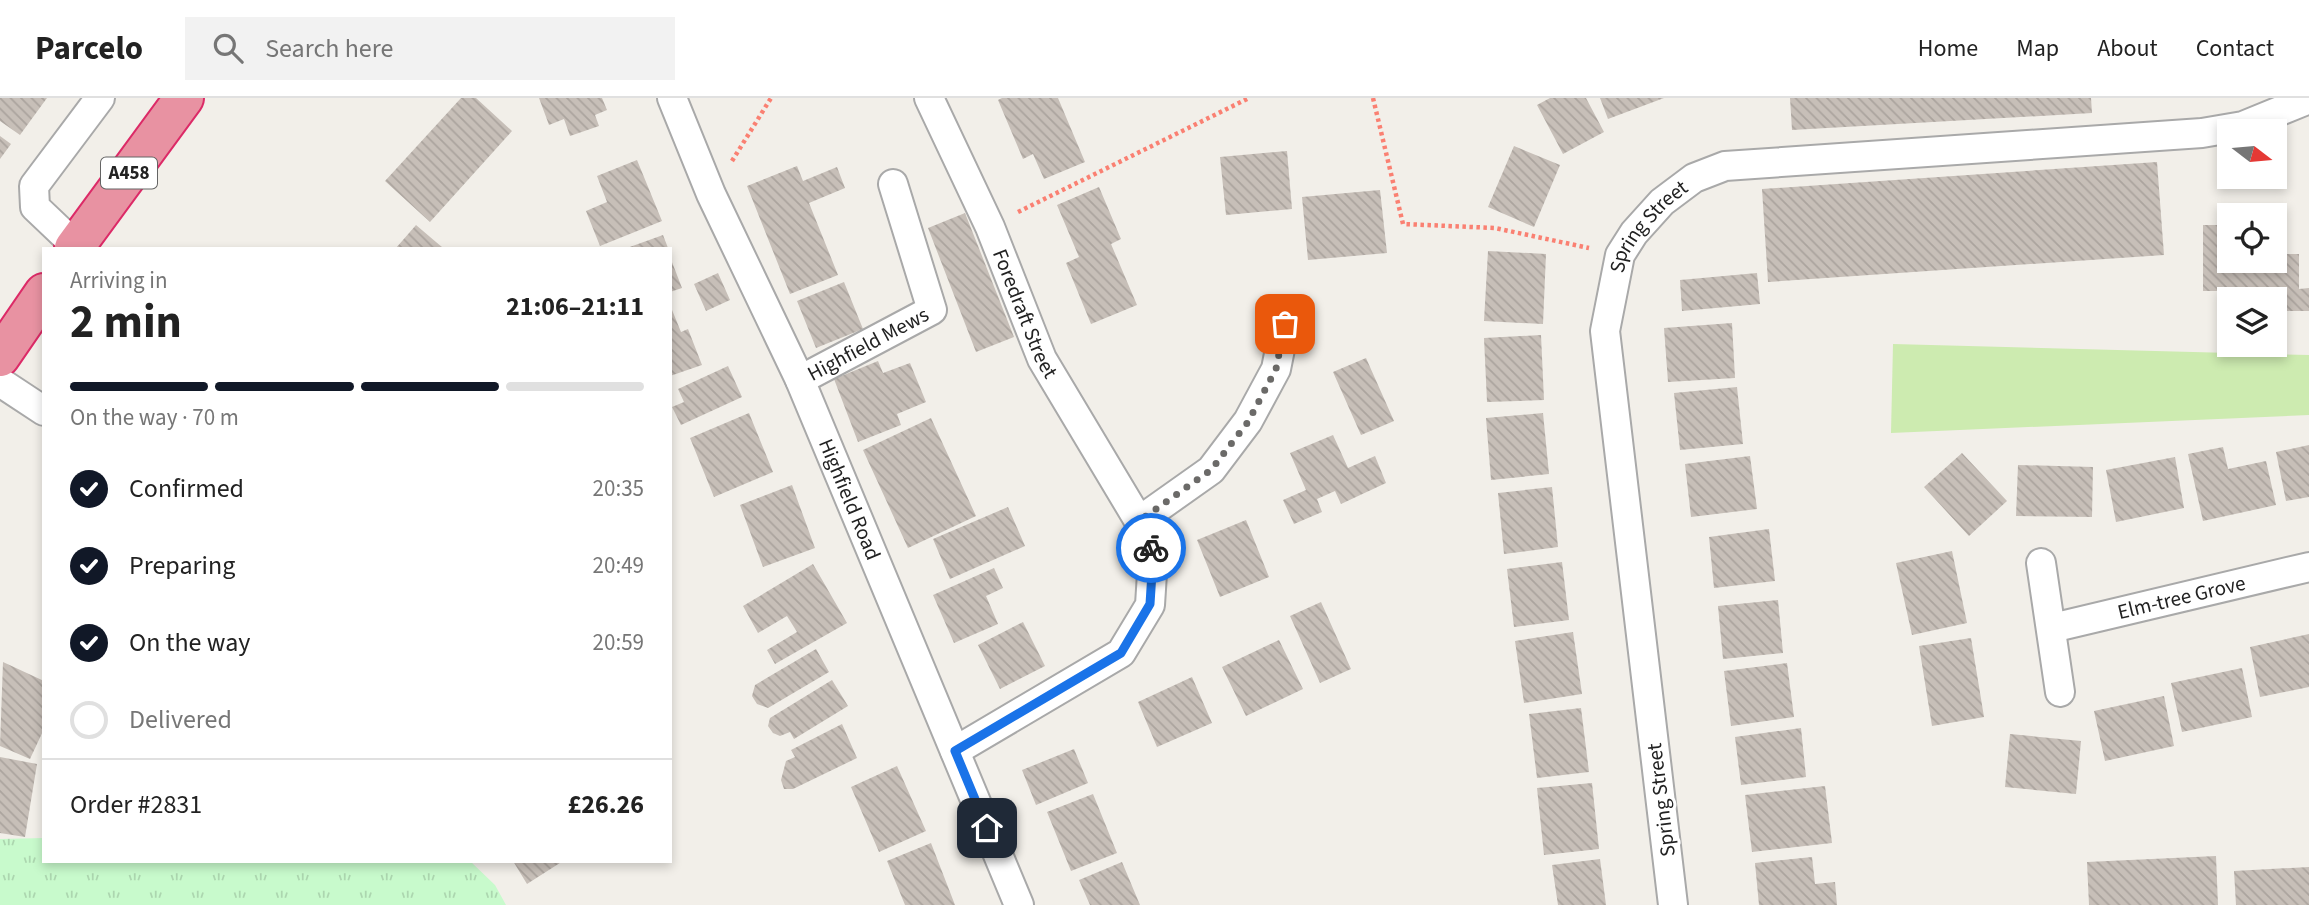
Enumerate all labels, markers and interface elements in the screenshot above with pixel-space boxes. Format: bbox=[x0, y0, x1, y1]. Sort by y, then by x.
search box bbox=[185, 17, 675, 80]
text: Parcelo bbox=[35, 25, 143, 72]
icon: search bbox=[209, 29, 247, 67]
text: Search here bbox=[265, 30, 393, 67]
text: Home bbox=[1918, 31, 1978, 66]
text: Map bbox=[2016, 31, 2059, 66]
text: About bbox=[2097, 31, 2158, 66]
text: Contact bbox=[2196, 31, 2274, 66]
north arrow bbox=[2217, 119, 2287, 189]
map controls bbox=[2217, 119, 2287, 357]
road number: A458 bbox=[101, 158, 157, 188]
street label: Spring Street bbox=[1602, 173, 1694, 275]
button: locate bbox=[2217, 203, 2287, 273]
street label: Foredraft Street bbox=[985, 244, 1065, 384]
text: Arriving in bbox=[70, 264, 168, 297]
button: layers bbox=[2217, 287, 2287, 357]
text: 21:06–21:11 bbox=[506, 288, 644, 325]
text: 2 min bbox=[70, 290, 182, 355]
pin bbox=[1255, 294, 1315, 354]
street label: Highfield Mews bbox=[802, 299, 934, 388]
icon: bag bbox=[1266, 305, 1304, 343]
text: On the way · 70 m bbox=[70, 401, 239, 434]
street label: Highfield Road bbox=[811, 434, 888, 565]
icon: check bbox=[70, 470, 108, 508]
text: Confirmed bbox=[129, 470, 244, 507]
text: 20:35 bbox=[593, 472, 644, 505]
courier bbox=[1116, 513, 1186, 583]
icon: bike bbox=[1132, 529, 1170, 567]
icon: check bbox=[70, 547, 108, 585]
text: Preparing bbox=[129, 547, 235, 584]
text: 20:49 bbox=[593, 549, 644, 582]
street label: Elm-tree Grove bbox=[2114, 568, 2248, 627]
icon: check bbox=[70, 624, 108, 662]
text: On the way bbox=[129, 624, 250, 661]
text: 20:59 bbox=[593, 626, 644, 659]
text: Delivered bbox=[129, 701, 232, 738]
street label: Spring Street bbox=[1639, 741, 1683, 859]
text: Order #2831 bbox=[70, 786, 202, 823]
text: £26.26 bbox=[568, 786, 644, 823]
pin bbox=[957, 798, 1017, 858]
icon: home bbox=[968, 809, 1006, 847]

